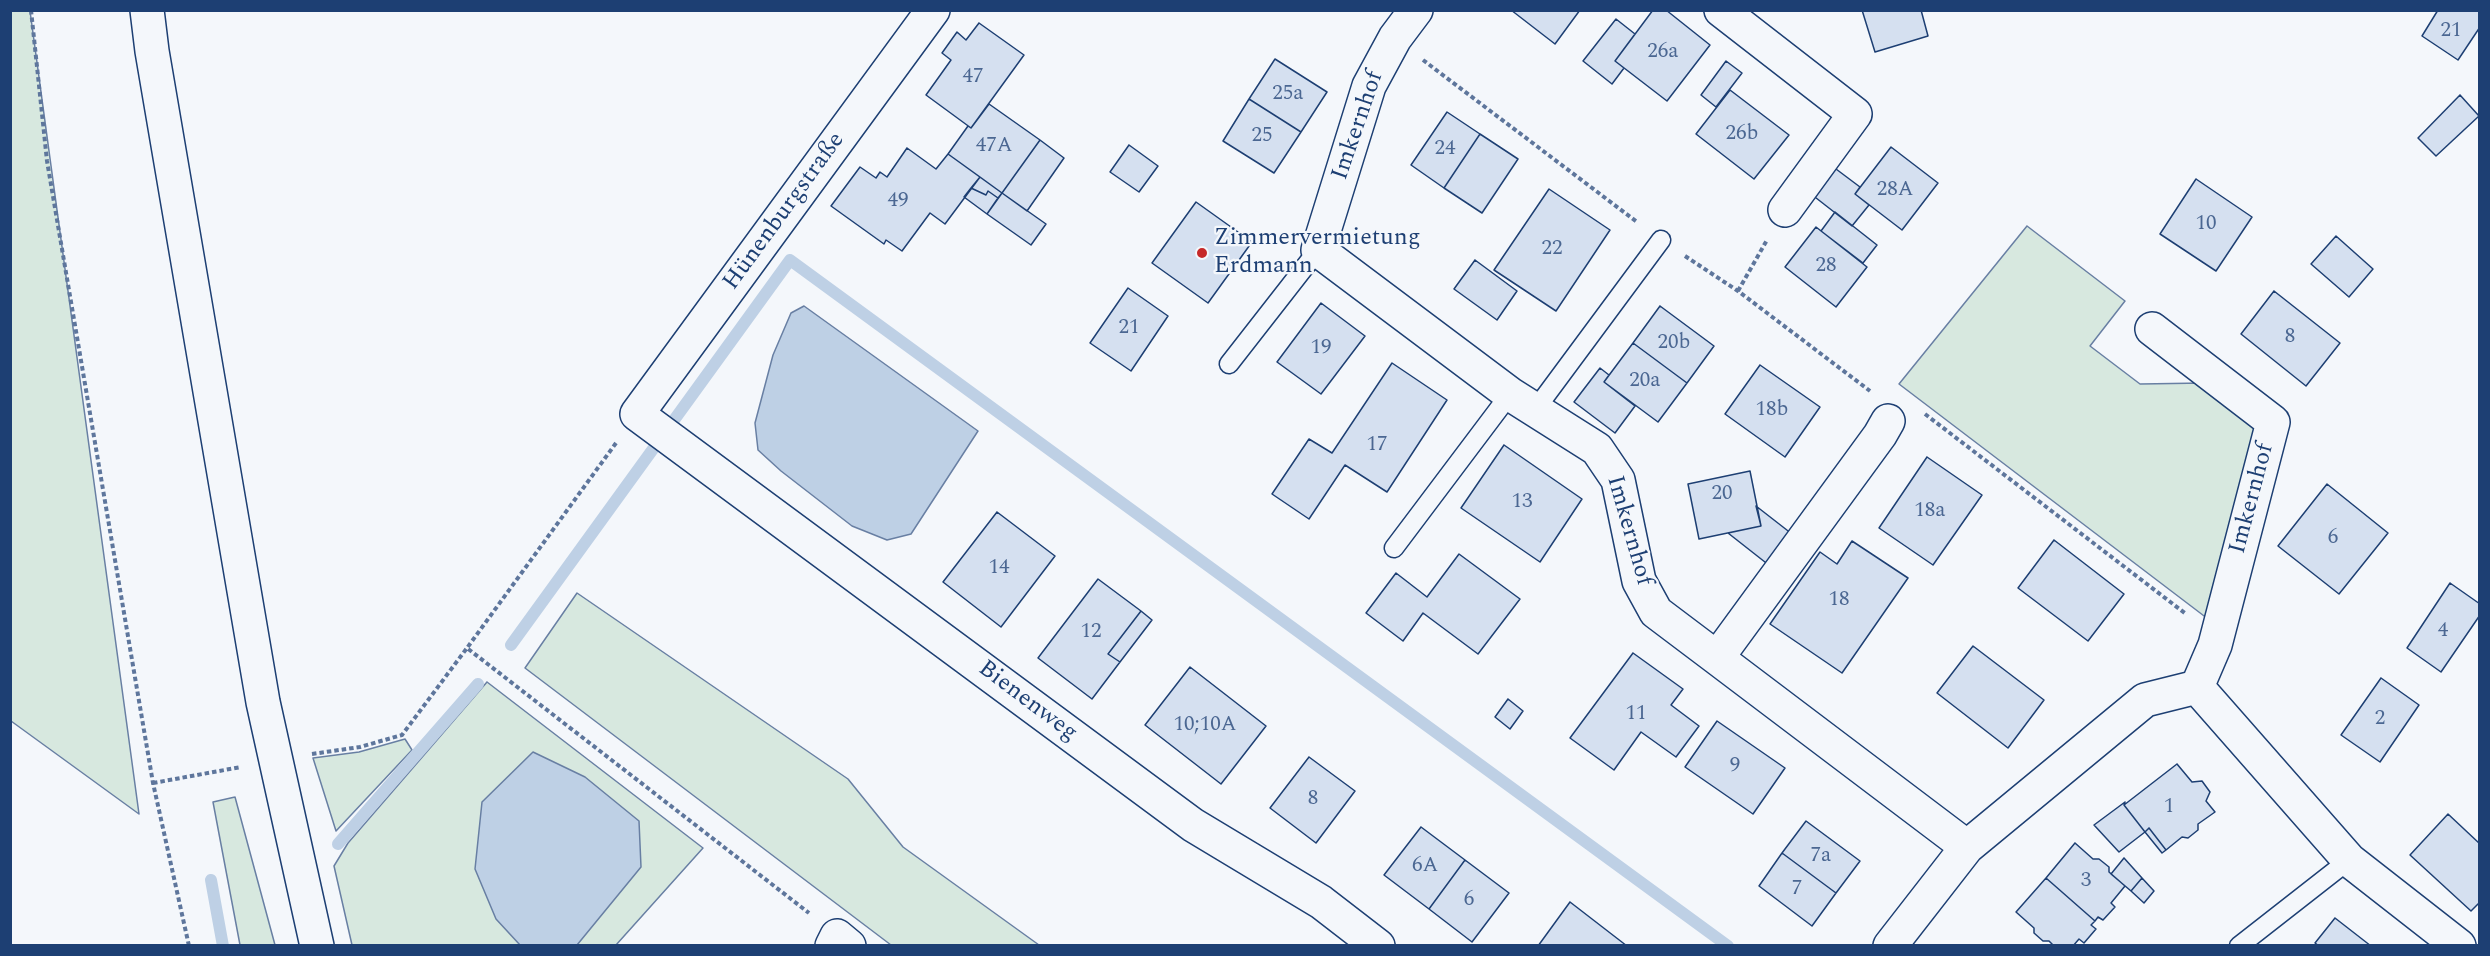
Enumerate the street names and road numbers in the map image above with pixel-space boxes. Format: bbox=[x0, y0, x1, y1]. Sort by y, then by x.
street label: Imkernhof bbox=[1327, 68, 1391, 184]
street label: Hünenburgstraße bbox=[718, 128, 852, 296]
street label: Imkernhof bbox=[2224, 441, 2282, 557]
street label: Imkernhof bbox=[1599, 473, 1657, 589]
street label: Bienenweg bbox=[972, 655, 1082, 749]

